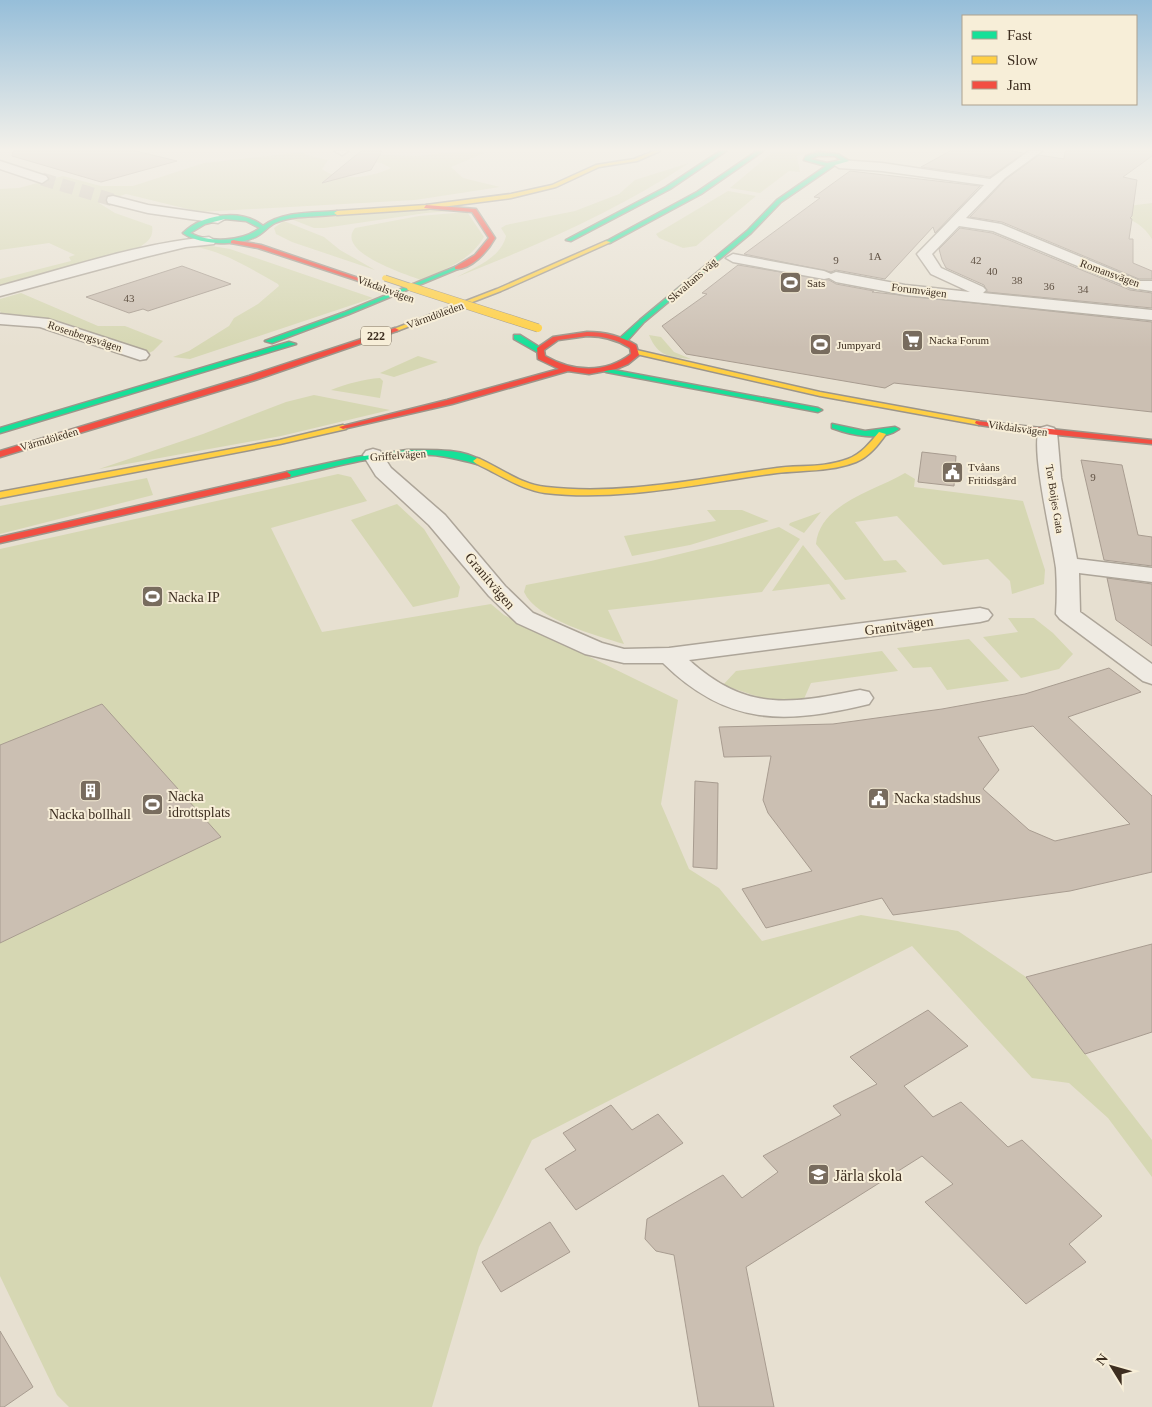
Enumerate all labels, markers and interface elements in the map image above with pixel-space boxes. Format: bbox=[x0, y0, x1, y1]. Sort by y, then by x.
legend bbox=[962, 15, 1137, 105]
text: Fast bbox=[1007, 27, 1033, 43]
text: Slow bbox=[1007, 52, 1038, 68]
text: Jam bbox=[1007, 77, 1031, 93]
house number: 1A bbox=[868, 250, 882, 262]
house number: 9 bbox=[833, 254, 839, 266]
house number: 42 bbox=[971, 254, 982, 266]
street label: Skvaltans väg bbox=[665, 255, 719, 305]
street label: Romansvägen bbox=[1079, 257, 1142, 289]
house number: 40 bbox=[987, 265, 998, 277]
sports icon: Sats bbox=[779, 271, 803, 295]
street label: Vikdalsvägen bbox=[356, 273, 417, 305]
house number: 38 bbox=[1012, 274, 1023, 286]
place label: Sats bbox=[807, 277, 825, 289]
house number: 36 bbox=[1044, 280, 1055, 292]
street label: Forumvägen bbox=[891, 281, 948, 299]
house number: 34 bbox=[1078, 283, 1089, 295]
house number: 43 bbox=[124, 292, 135, 304]
street label: Värmdöleden bbox=[405, 299, 466, 331]
street label: Rosenbergsvägen bbox=[46, 318, 124, 354]
road number: 222 bbox=[361, 326, 391, 346]
supermarket icon: Nacka Forum bbox=[901, 328, 925, 352]
sports icon: Jumpyard bbox=[809, 333, 833, 357]
place label: Nacka Forum bbox=[929, 334, 990, 346]
place label: Jumpyard bbox=[837, 339, 881, 351]
street label: Vikdalsvägen bbox=[988, 418, 1049, 438]
street label: Värmdöleden bbox=[19, 425, 80, 453]
street label: Griffelvägen bbox=[370, 447, 427, 463]
public building icon: Tvåans Fritidsgård bbox=[940, 461, 964, 485]
place label: Tvåans Fritidsgård bbox=[968, 461, 1017, 486]
street label: Tor Boijes Gata bbox=[1044, 464, 1066, 534]
house number: 9 bbox=[1090, 471, 1096, 483]
street label: Granitvägen bbox=[462, 550, 518, 612]
sports icon: Nacka IP bbox=[140, 585, 164, 609]
place label: Nacka IP bbox=[168, 590, 220, 605]
street label: Granitvägen bbox=[864, 614, 934, 638]
building icon: Nacka bollhall bbox=[78, 779, 102, 803]
public building icon: Nacka stadshus bbox=[866, 786, 890, 810]
place label: Nacka idrottsplats bbox=[168, 789, 230, 820]
place label: Nacka stadshus bbox=[894, 791, 981, 806]
sports icon: Nacka idrottsplats bbox=[140, 792, 164, 816]
place label: Nacka bollhall bbox=[49, 807, 131, 822]
school or university icon: Järla skola bbox=[806, 1163, 830, 1187]
place label: Järla skola bbox=[834, 1167, 902, 1184]
north arrow bbox=[1087, 1342, 1137, 1392]
text: N bbox=[1093, 1351, 1111, 1368]

